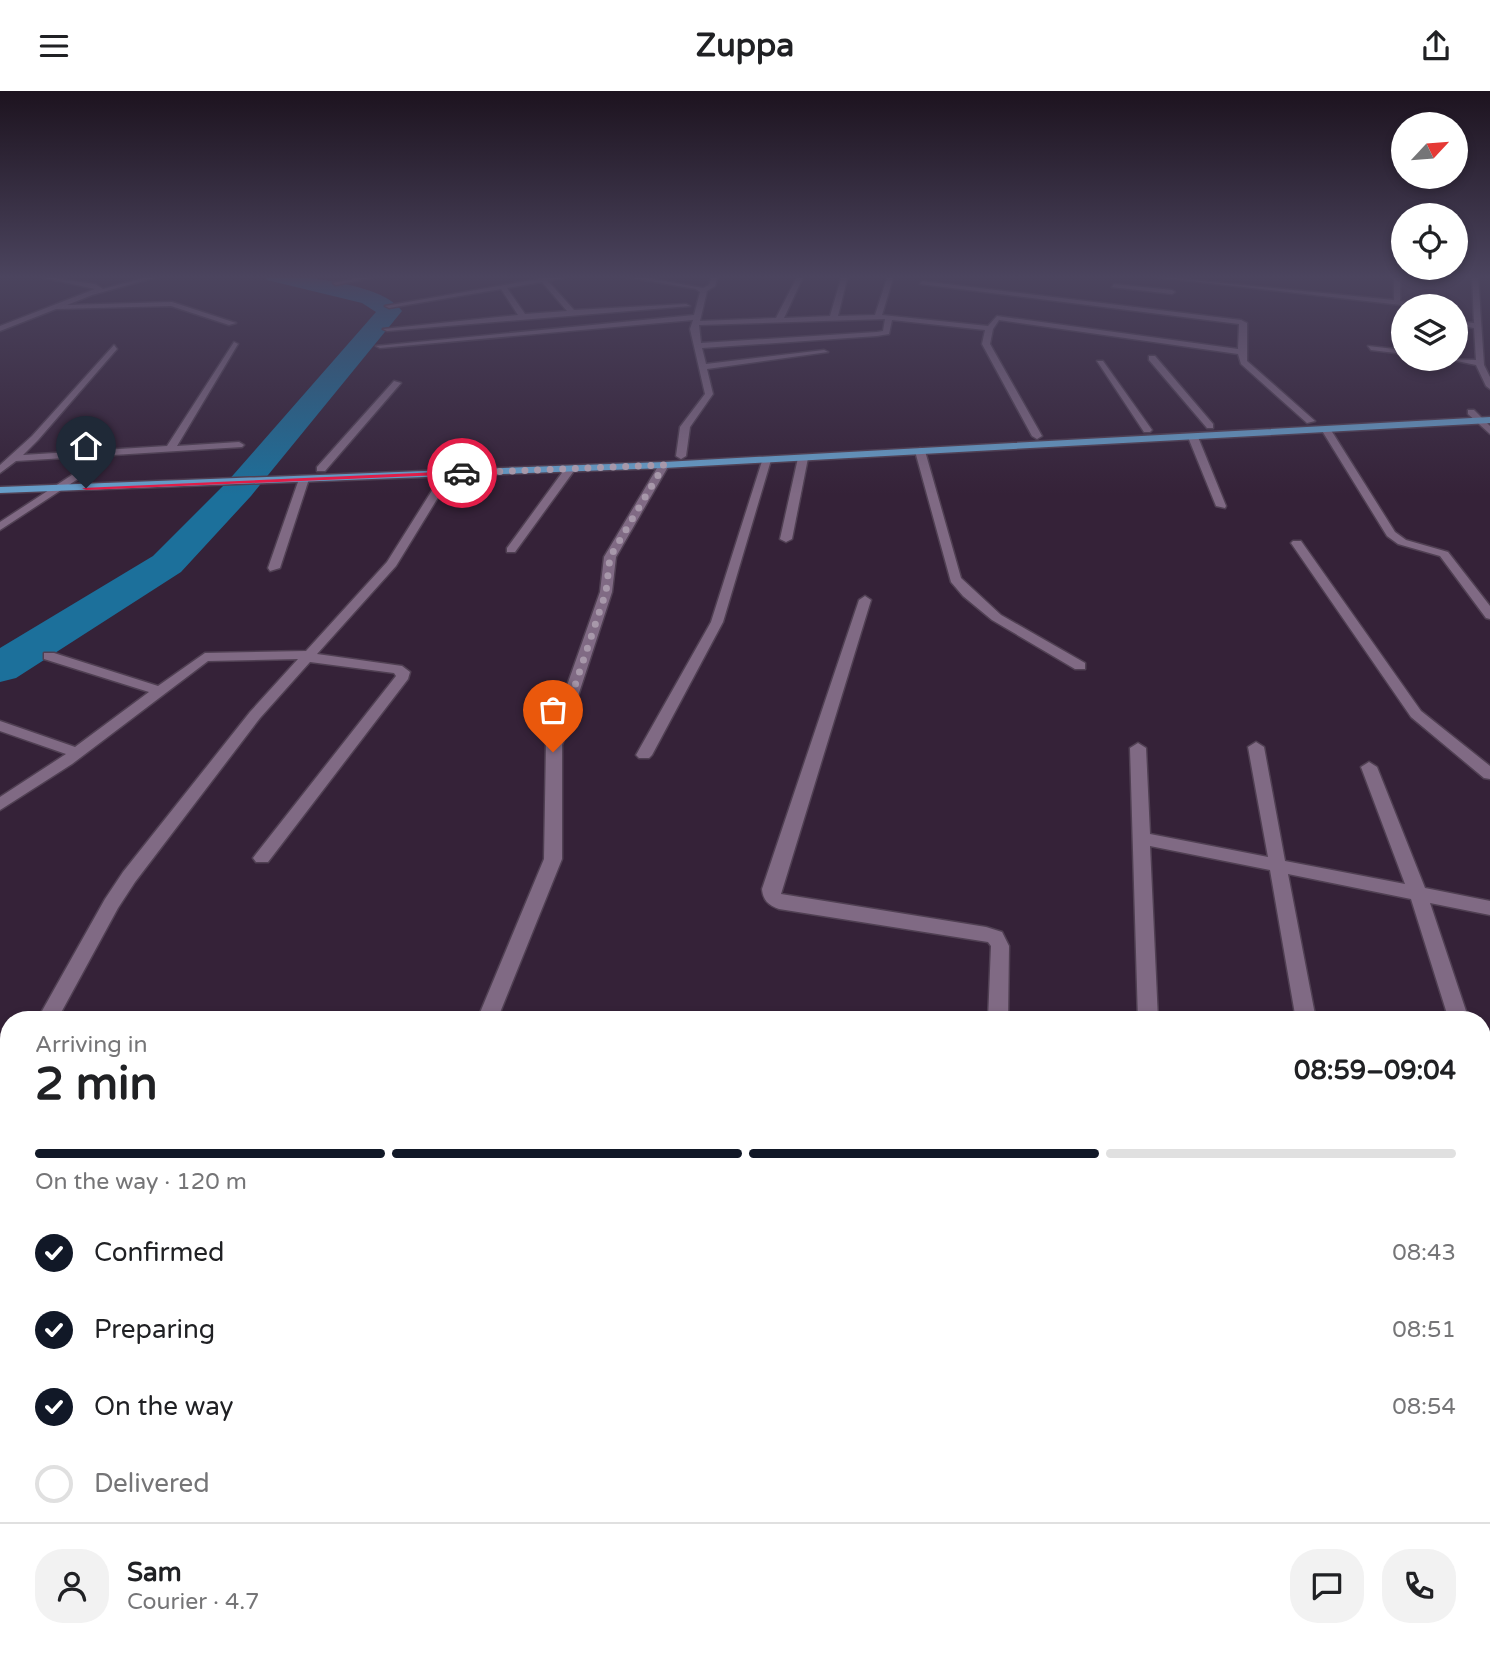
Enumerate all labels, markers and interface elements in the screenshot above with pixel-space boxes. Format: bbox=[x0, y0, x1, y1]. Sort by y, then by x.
icon: menu bbox=[35, 27, 73, 65]
text: Zuppa bbox=[696, 27, 794, 65]
icon: share bbox=[1417, 27, 1455, 65]
north arrow bbox=[1391, 112, 1468, 189]
map controls bbox=[1391, 112, 1468, 371]
button: locate bbox=[1391, 203, 1468, 280]
button: layers bbox=[1391, 294, 1468, 371]
pin bbox=[56, 416, 116, 488]
icon: home bbox=[67, 427, 105, 465]
courier bbox=[427, 438, 497, 508]
icon: car bbox=[443, 454, 481, 492]
pin bbox=[523, 680, 583, 752]
icon: bag bbox=[534, 691, 572, 729]
text: Arriving in bbox=[35, 1031, 148, 1059]
text: 08:59–09:04 bbox=[1294, 1055, 1456, 1086]
text: 2 min bbox=[35, 1057, 158, 1112]
text: On the way · 120 m bbox=[35, 1168, 247, 1196]
icon: check bbox=[35, 1234, 73, 1272]
text: Confirmed bbox=[94, 1237, 224, 1268]
text: 08:43 bbox=[1392, 1239, 1456, 1267]
icon: check bbox=[35, 1311, 73, 1349]
text: Preparing bbox=[94, 1314, 215, 1345]
text: 08:51 bbox=[1392, 1316, 1456, 1344]
icon: check bbox=[35, 1388, 73, 1426]
text: On the way bbox=[94, 1391, 234, 1422]
text: 08:54 bbox=[1392, 1393, 1456, 1421]
text: Delivered bbox=[94, 1468, 210, 1499]
button: person bbox=[35, 1549, 109, 1623]
button: chat bbox=[1290, 1549, 1364, 1623]
button: phone bbox=[1382, 1549, 1456, 1623]
text: Sam bbox=[127, 1557, 182, 1588]
text: Courier · 4.7 bbox=[127, 1588, 260, 1616]

